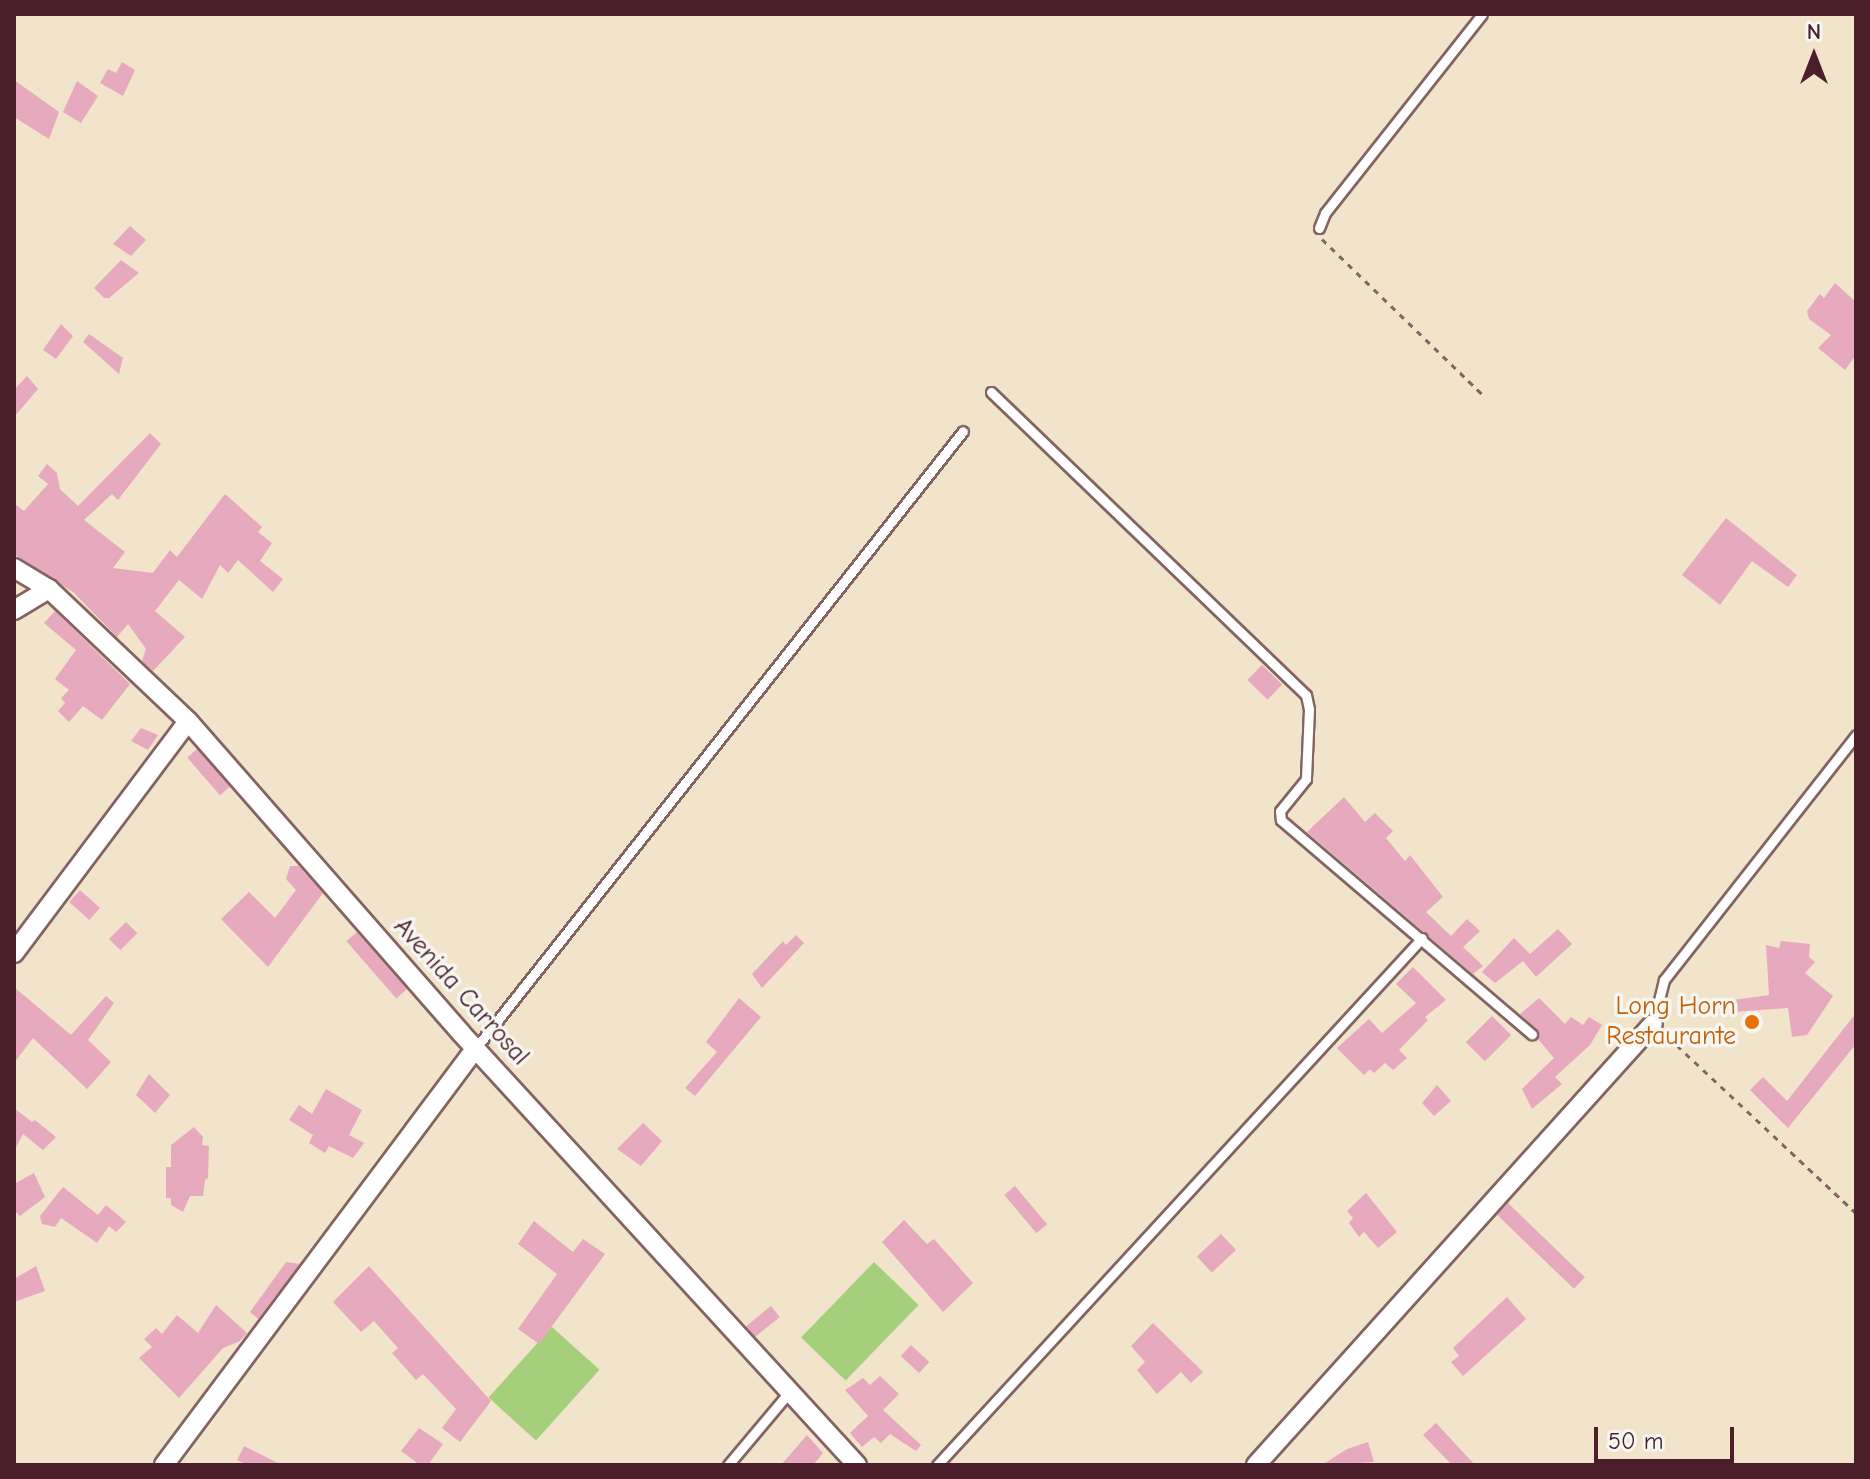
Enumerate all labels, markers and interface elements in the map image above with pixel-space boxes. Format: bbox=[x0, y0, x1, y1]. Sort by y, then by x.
north arrow bbox=[1774, 16, 1854, 96]
text: N bbox=[1807, 19, 1821, 45]
street label: Avenida Carrosal bbox=[387, 912, 535, 1072]
place label: Long Horn Restaurante bbox=[1606, 991, 1736, 1052]
marker: Long Horn Restaurante bbox=[1743, 1013, 1761, 1031]
scale bar bbox=[1598, 1411, 1738, 1461]
text: 50 m bbox=[1608, 1427, 1664, 1455]

